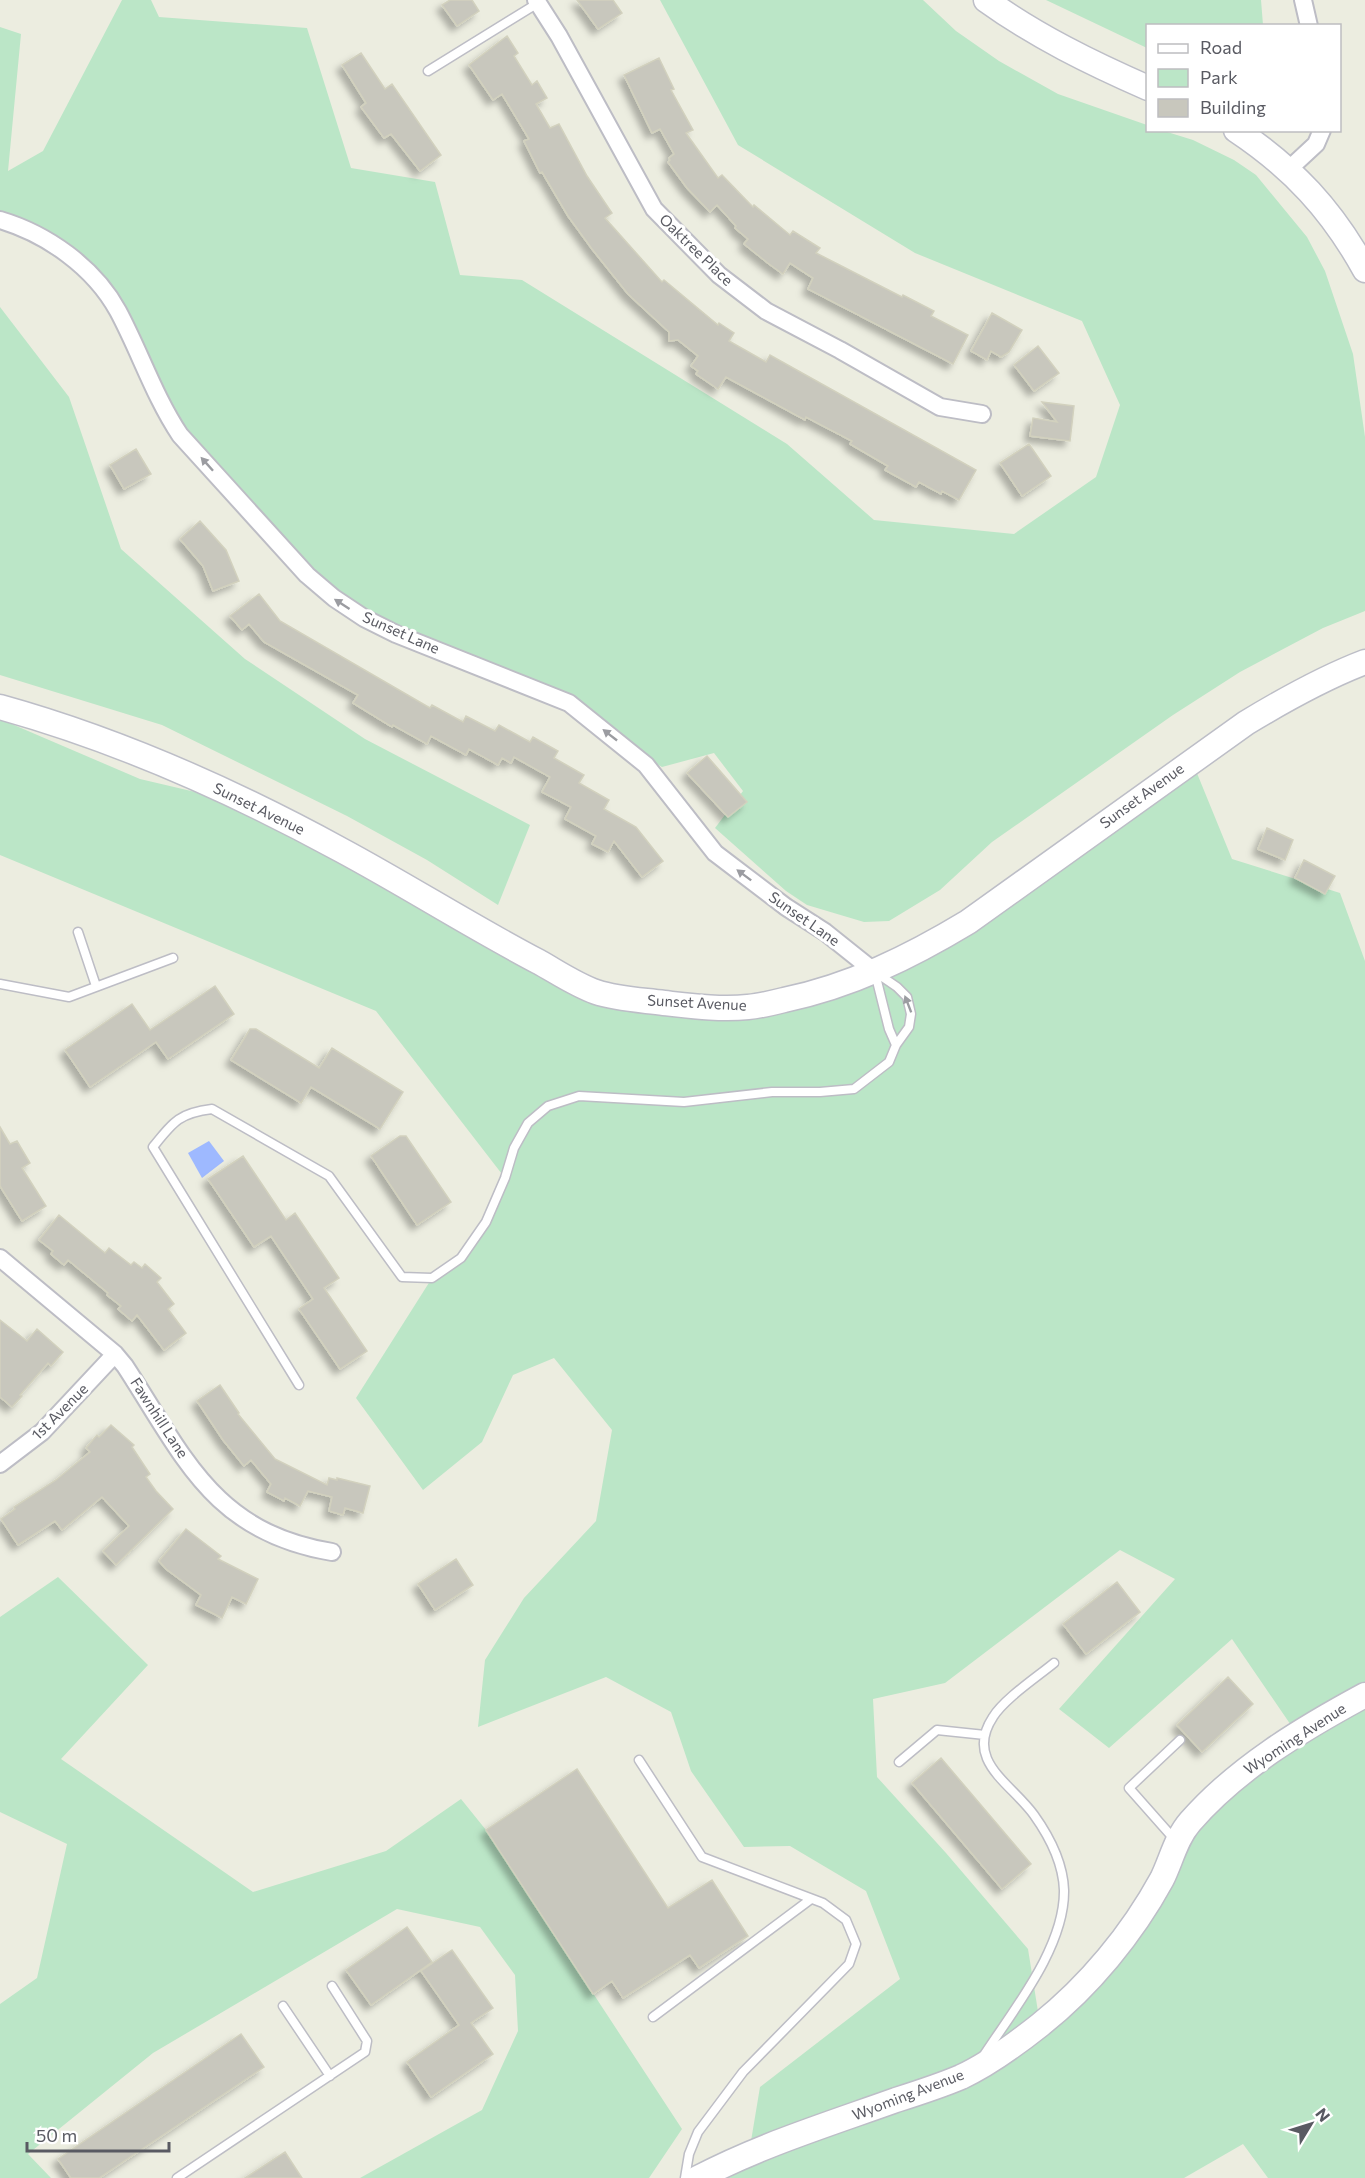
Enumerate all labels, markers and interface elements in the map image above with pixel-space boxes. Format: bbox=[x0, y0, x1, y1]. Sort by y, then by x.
legend bbox=[1146, 24, 1341, 132]
text: Road bbox=[1200, 36, 1242, 58]
text: Park bbox=[1200, 66, 1238, 88]
text: Building bbox=[1200, 96, 1266, 118]
street label: Oaktree Place bbox=[656, 210, 737, 289]
one-way arrow bbox=[200, 457, 214, 472]
one-way arrow bbox=[334, 598, 351, 609]
street label: Sunset Lane bbox=[360, 607, 443, 657]
one-way arrow bbox=[602, 728, 618, 741]
street label: Sunset Avenue bbox=[1096, 759, 1187, 832]
street label: Sunset Avenue bbox=[211, 778, 308, 838]
one-way arrow bbox=[736, 870, 751, 882]
street label: Sunset Lane bbox=[766, 887, 844, 949]
street label: Sunset Avenue bbox=[647, 990, 747, 1014]
one-way arrow bbox=[902, 994, 912, 1012]
street label: Fawnhill Lane bbox=[127, 1374, 193, 1461]
street label: 1st Avenue bbox=[27, 1379, 91, 1443]
street label: Wyoming Avenue bbox=[1240, 1698, 1349, 1778]
street label: Wyoming Avenue bbox=[849, 2065, 966, 2124]
north arrow bbox=[1281, 2094, 1341, 2154]
text: N bbox=[1312, 2104, 1334, 2125]
scale bar bbox=[27, 2115, 170, 2153]
text: 50 m bbox=[36, 2124, 77, 2146]

